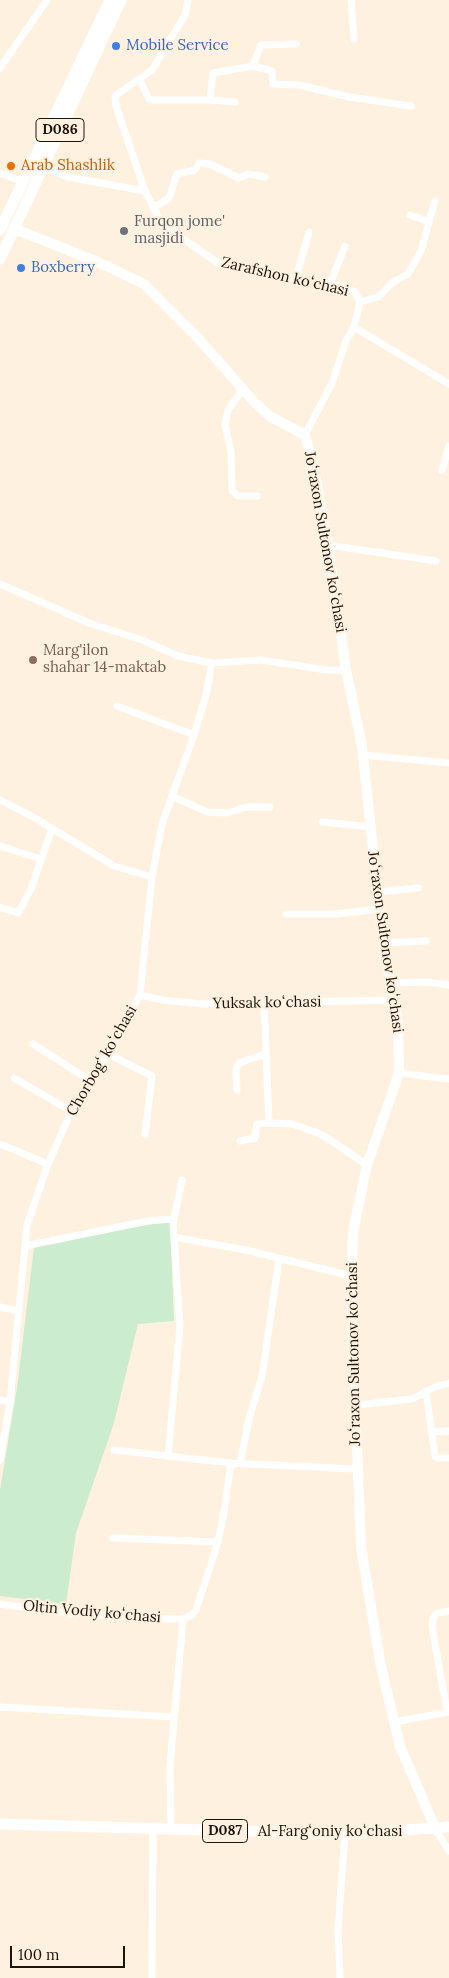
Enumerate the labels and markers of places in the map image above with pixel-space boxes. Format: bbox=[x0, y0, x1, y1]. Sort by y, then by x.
place label: Mobile Service bbox=[126, 37, 229, 55]
marker: Mobile Service bbox=[110, 40, 122, 52]
place label: Arab Shashlik bbox=[21, 157, 115, 175]
marker: Arab Shashlik bbox=[5, 160, 17, 172]
place label: Furqon jome' masjidi bbox=[134, 213, 225, 248]
marker: Furqon jome' masjidi bbox=[118, 225, 130, 237]
place label: Boxberry bbox=[31, 259, 95, 277]
marker: Boxberry bbox=[15, 262, 27, 274]
place label: Marg'ilon shahar 14-maktab bbox=[43, 642, 166, 677]
marker: Marg'ilon shahar 14-maktab bbox=[27, 654, 39, 666]

